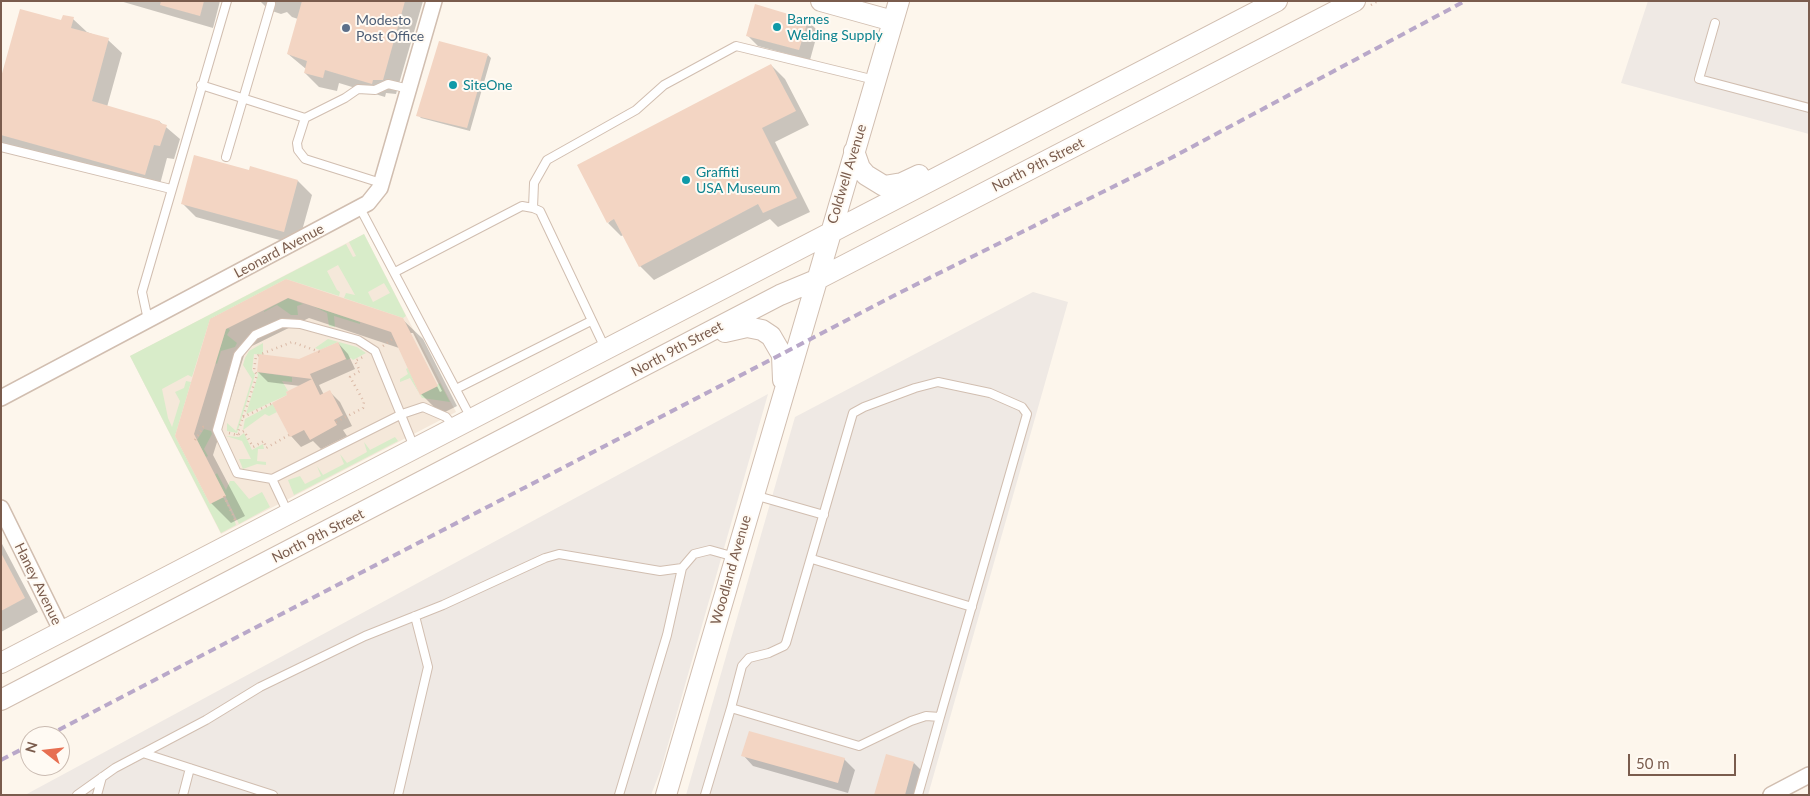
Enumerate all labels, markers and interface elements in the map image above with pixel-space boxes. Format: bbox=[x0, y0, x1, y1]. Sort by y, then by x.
place label: Barnes Welding Supply bbox=[787, 11, 883, 44]
place label: Modesto Post Office bbox=[356, 12, 424, 44]
marker: Barnes Welding Supply bbox=[771, 21, 783, 33]
marker: Modesto Post Office bbox=[340, 22, 352, 34]
place label: SiteOne bbox=[463, 77, 512, 93]
marker: SiteOne bbox=[447, 79, 459, 91]
street label: Coldwell Avenue bbox=[824, 122, 870, 226]
street label: North 9th Street bbox=[989, 135, 1087, 195]
place label: Graffiti USA Museum bbox=[696, 164, 780, 196]
marker: Graffiti USA Museum bbox=[680, 174, 692, 186]
street label: Leonard Avenue bbox=[231, 220, 327, 282]
street label: North 9th Street bbox=[628, 318, 726, 380]
street label: North 9th Street bbox=[269, 506, 367, 566]
street label: Woodland Avenue bbox=[707, 513, 755, 627]
street label: Haney Avenue bbox=[11, 540, 65, 628]
north arrow bbox=[20, 726, 70, 776]
text: N bbox=[21, 739, 41, 755]
scale bar bbox=[1630, 744, 1738, 776]
text: 50 m bbox=[1636, 754, 1670, 772]

